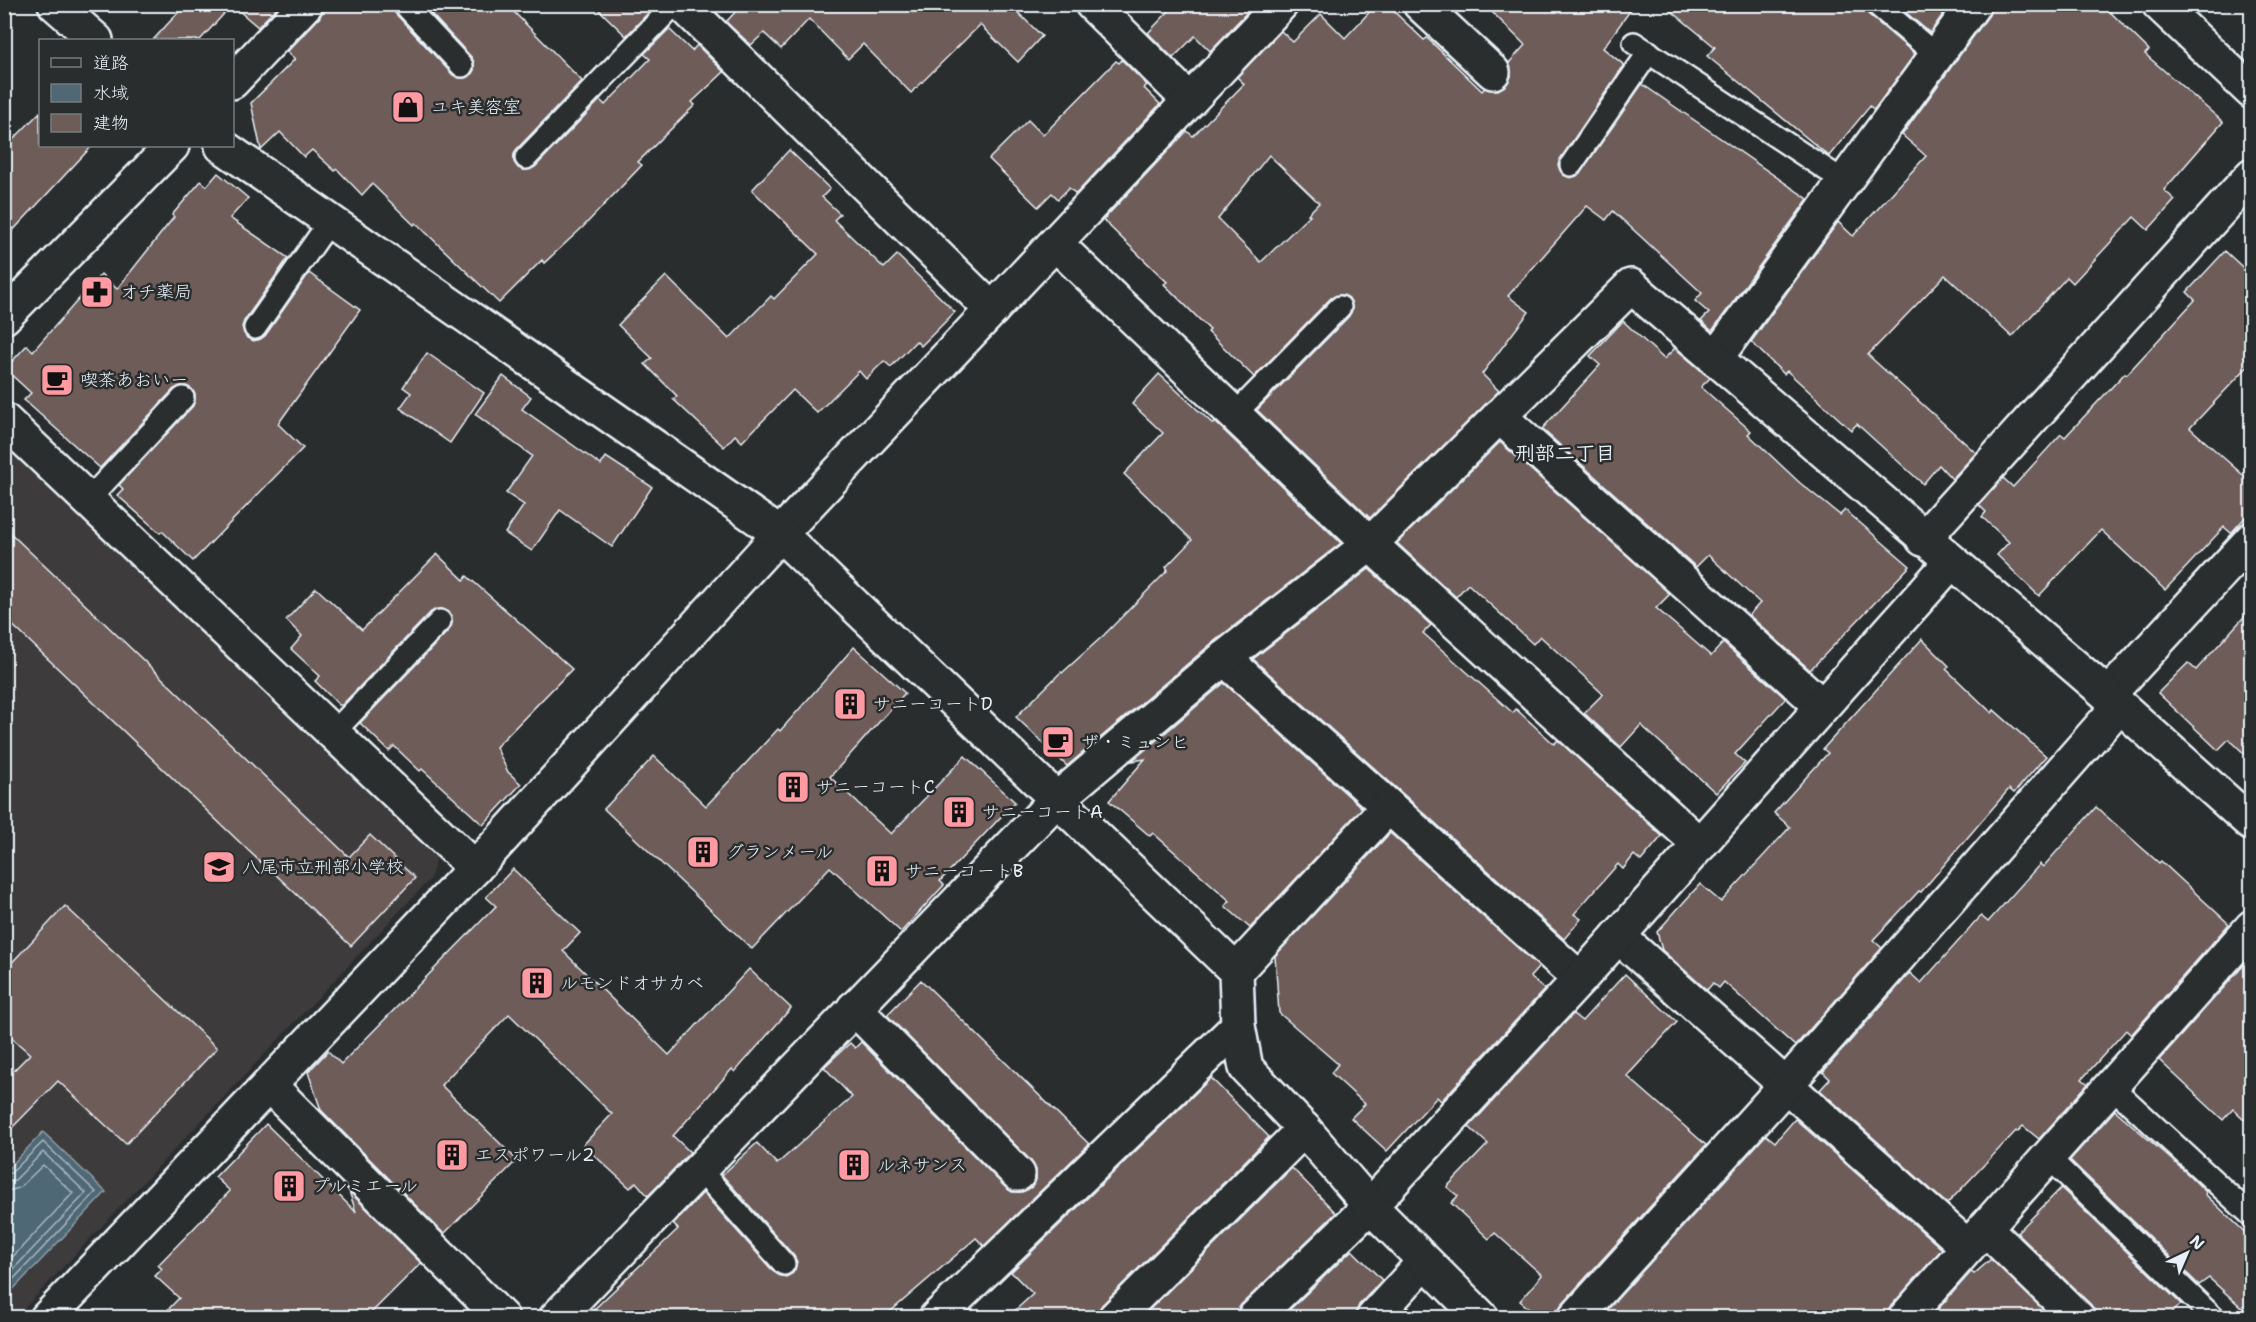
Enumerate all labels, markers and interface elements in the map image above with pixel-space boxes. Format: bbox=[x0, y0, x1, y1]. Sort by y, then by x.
legend bbox=[39, 39, 234, 147]
text: 道路 bbox=[93, 51, 129, 75]
text: 水域 bbox=[93, 81, 129, 105]
shop icon: ユキ美容室 bbox=[390, 89, 426, 125]
place label: ユキ美容室 bbox=[431, 95, 521, 119]
text: 建物 bbox=[93, 111, 129, 135]
pharmacy icon: オチ薬局 bbox=[79, 274, 115, 310]
place label: オチ薬局 bbox=[120, 280, 192, 304]
cafe icon: 喫茶あおいー bbox=[39, 362, 75, 398]
place label: 喫茶あおいー bbox=[80, 368, 188, 392]
district label: 刑部二丁目 bbox=[1515, 440, 1615, 466]
building icon: サニーコートD bbox=[832, 686, 868, 722]
place label: サニーコートD bbox=[873, 692, 993, 716]
cafe icon: ザ・ミュンヒ bbox=[1040, 724, 1076, 760]
place label: ザ・ミュンヒ bbox=[1081, 730, 1189, 754]
building icon: サニーコートC bbox=[775, 769, 811, 805]
place label: サニーコートC bbox=[816, 775, 935, 799]
building icon: サニーコートA bbox=[941, 794, 977, 830]
place label: サニーコートA bbox=[982, 800, 1103, 824]
building icon: グランメール bbox=[685, 834, 721, 870]
place label: グランメール bbox=[726, 840, 833, 864]
school or university icon: 八尾市立刑部小学校 bbox=[201, 849, 237, 885]
building icon: サニーコートB bbox=[864, 853, 900, 889]
place label: 八尾市立刑部小学校 bbox=[242, 855, 404, 879]
place label: サニーコートB bbox=[905, 859, 1023, 883]
building icon: ルモンドオサカベ bbox=[519, 965, 555, 1001]
place label: ルモンドオサカベ bbox=[560, 971, 704, 995]
building icon: エスポワール2 bbox=[434, 1137, 470, 1173]
place label: エスポワール2 bbox=[475, 1143, 595, 1167]
building icon: ルネサンス bbox=[836, 1147, 872, 1183]
place label: ルネサンス bbox=[877, 1153, 967, 1177]
building icon: プルミエール bbox=[271, 1168, 307, 1204]
place label: プルミエール bbox=[312, 1174, 418, 1198]
north arrow bbox=[2157, 1223, 2217, 1283]
text: N bbox=[2185, 1231, 2209, 1255]

